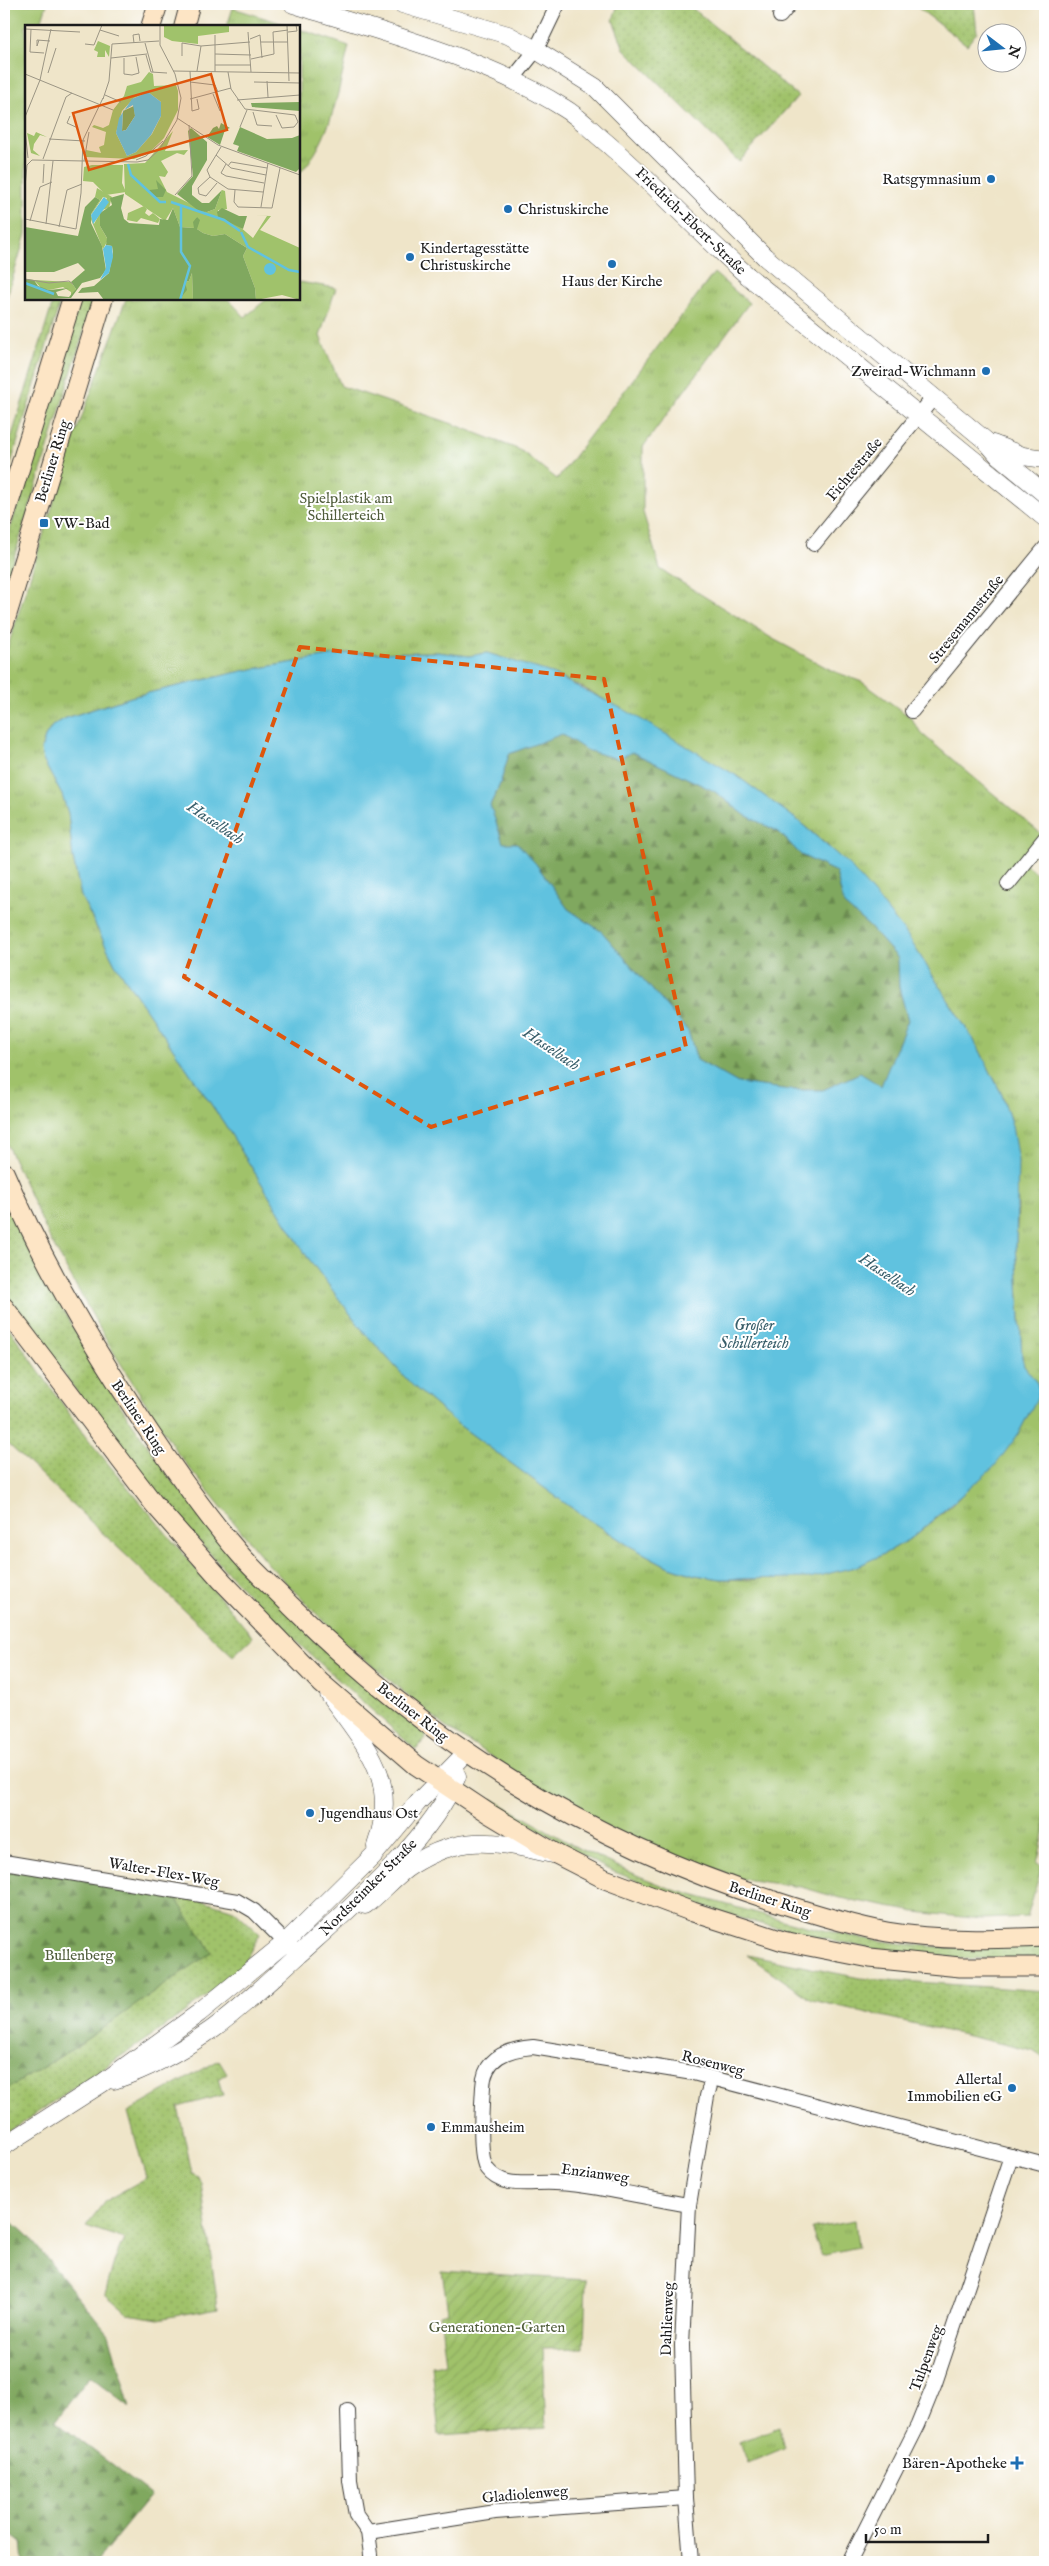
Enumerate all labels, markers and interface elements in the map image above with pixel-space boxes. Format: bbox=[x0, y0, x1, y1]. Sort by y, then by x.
north arrow bbox=[976, 22, 1026, 72]
inset map bbox=[25, 25, 300, 300]
text: N bbox=[1003, 42, 1024, 60]
street label: Friedrich-Ebert-Straße bbox=[631, 164, 750, 279]
place label: Ratsgymnasium bbox=[882, 170, 981, 189]
marker: Ratsgymnasium bbox=[985, 173, 997, 185]
place label: Christuskirche bbox=[518, 200, 609, 219]
marker: Christuskirche bbox=[502, 203, 514, 215]
place label: Kindertagesstätte Christuskirche bbox=[420, 239, 529, 275]
marker: Kindertagesstätte Christuskirche bbox=[404, 251, 416, 263]
marker: Haus der Kirche bbox=[606, 258, 618, 270]
place label: Haus der Kirche bbox=[562, 272, 663, 291]
place label: Zweirad-Wichmann bbox=[851, 362, 976, 381]
marker: Zweirad-Wichmann bbox=[980, 365, 992, 377]
street label: Berliner Ring bbox=[31, 417, 74, 505]
street label: Fichtestraße bbox=[822, 434, 886, 505]
park label: Spielplastik am Schillerteich bbox=[299, 489, 393, 525]
place label: VW-Bad bbox=[53, 514, 110, 533]
marker: VW-Bad bbox=[38, 517, 50, 529]
street label: Stresemannstraße bbox=[925, 571, 1008, 667]
water label: Hasselbach bbox=[182, 797, 247, 850]
water label: Hasselbach bbox=[518, 1023, 583, 1076]
water label: Hasselbach bbox=[854, 1249, 919, 1302]
water label: Großer Schillerteich bbox=[719, 1316, 789, 1354]
street label: Berliner Ring bbox=[107, 1376, 171, 1459]
street label: Berliner Ring bbox=[373, 1679, 453, 1747]
place label: Jugendhaus Ost bbox=[318, 1804, 418, 1823]
marker: Jugendhaus Ost bbox=[304, 1807, 316, 1819]
street label: Nordsteimker Straße bbox=[316, 1835, 421, 1940]
street label: Walter-Flex-Weg bbox=[107, 1853, 221, 1892]
street label: Berliner Ring bbox=[726, 1877, 814, 1922]
park label: Bullenberg bbox=[44, 1946, 114, 1965]
street label: Rosenweg bbox=[679, 2046, 747, 2081]
place label: Allertal Immobilien eG bbox=[907, 2070, 1003, 2106]
marker: Allertal Immobilien eG bbox=[1006, 2082, 1018, 2094]
place label: Emmausheim bbox=[441, 2118, 525, 2137]
marker: Emmausheim bbox=[425, 2121, 437, 2133]
street label: Enzianweg bbox=[560, 2159, 631, 2188]
street label: Dahlienweg bbox=[657, 2281, 678, 2356]
park label: Generationen-Garten bbox=[429, 2318, 565, 2337]
street label: Tulpenweg bbox=[906, 2322, 948, 2394]
place label: Bären-Apotheke bbox=[902, 2454, 1007, 2473]
marker: Bären-Apotheke bbox=[1011, 2457, 1023, 2469]
street label: Gladiolenweg bbox=[481, 2481, 570, 2508]
scale bar bbox=[866, 2511, 989, 2543]
text: 50 m bbox=[874, 2520, 902, 2539]

